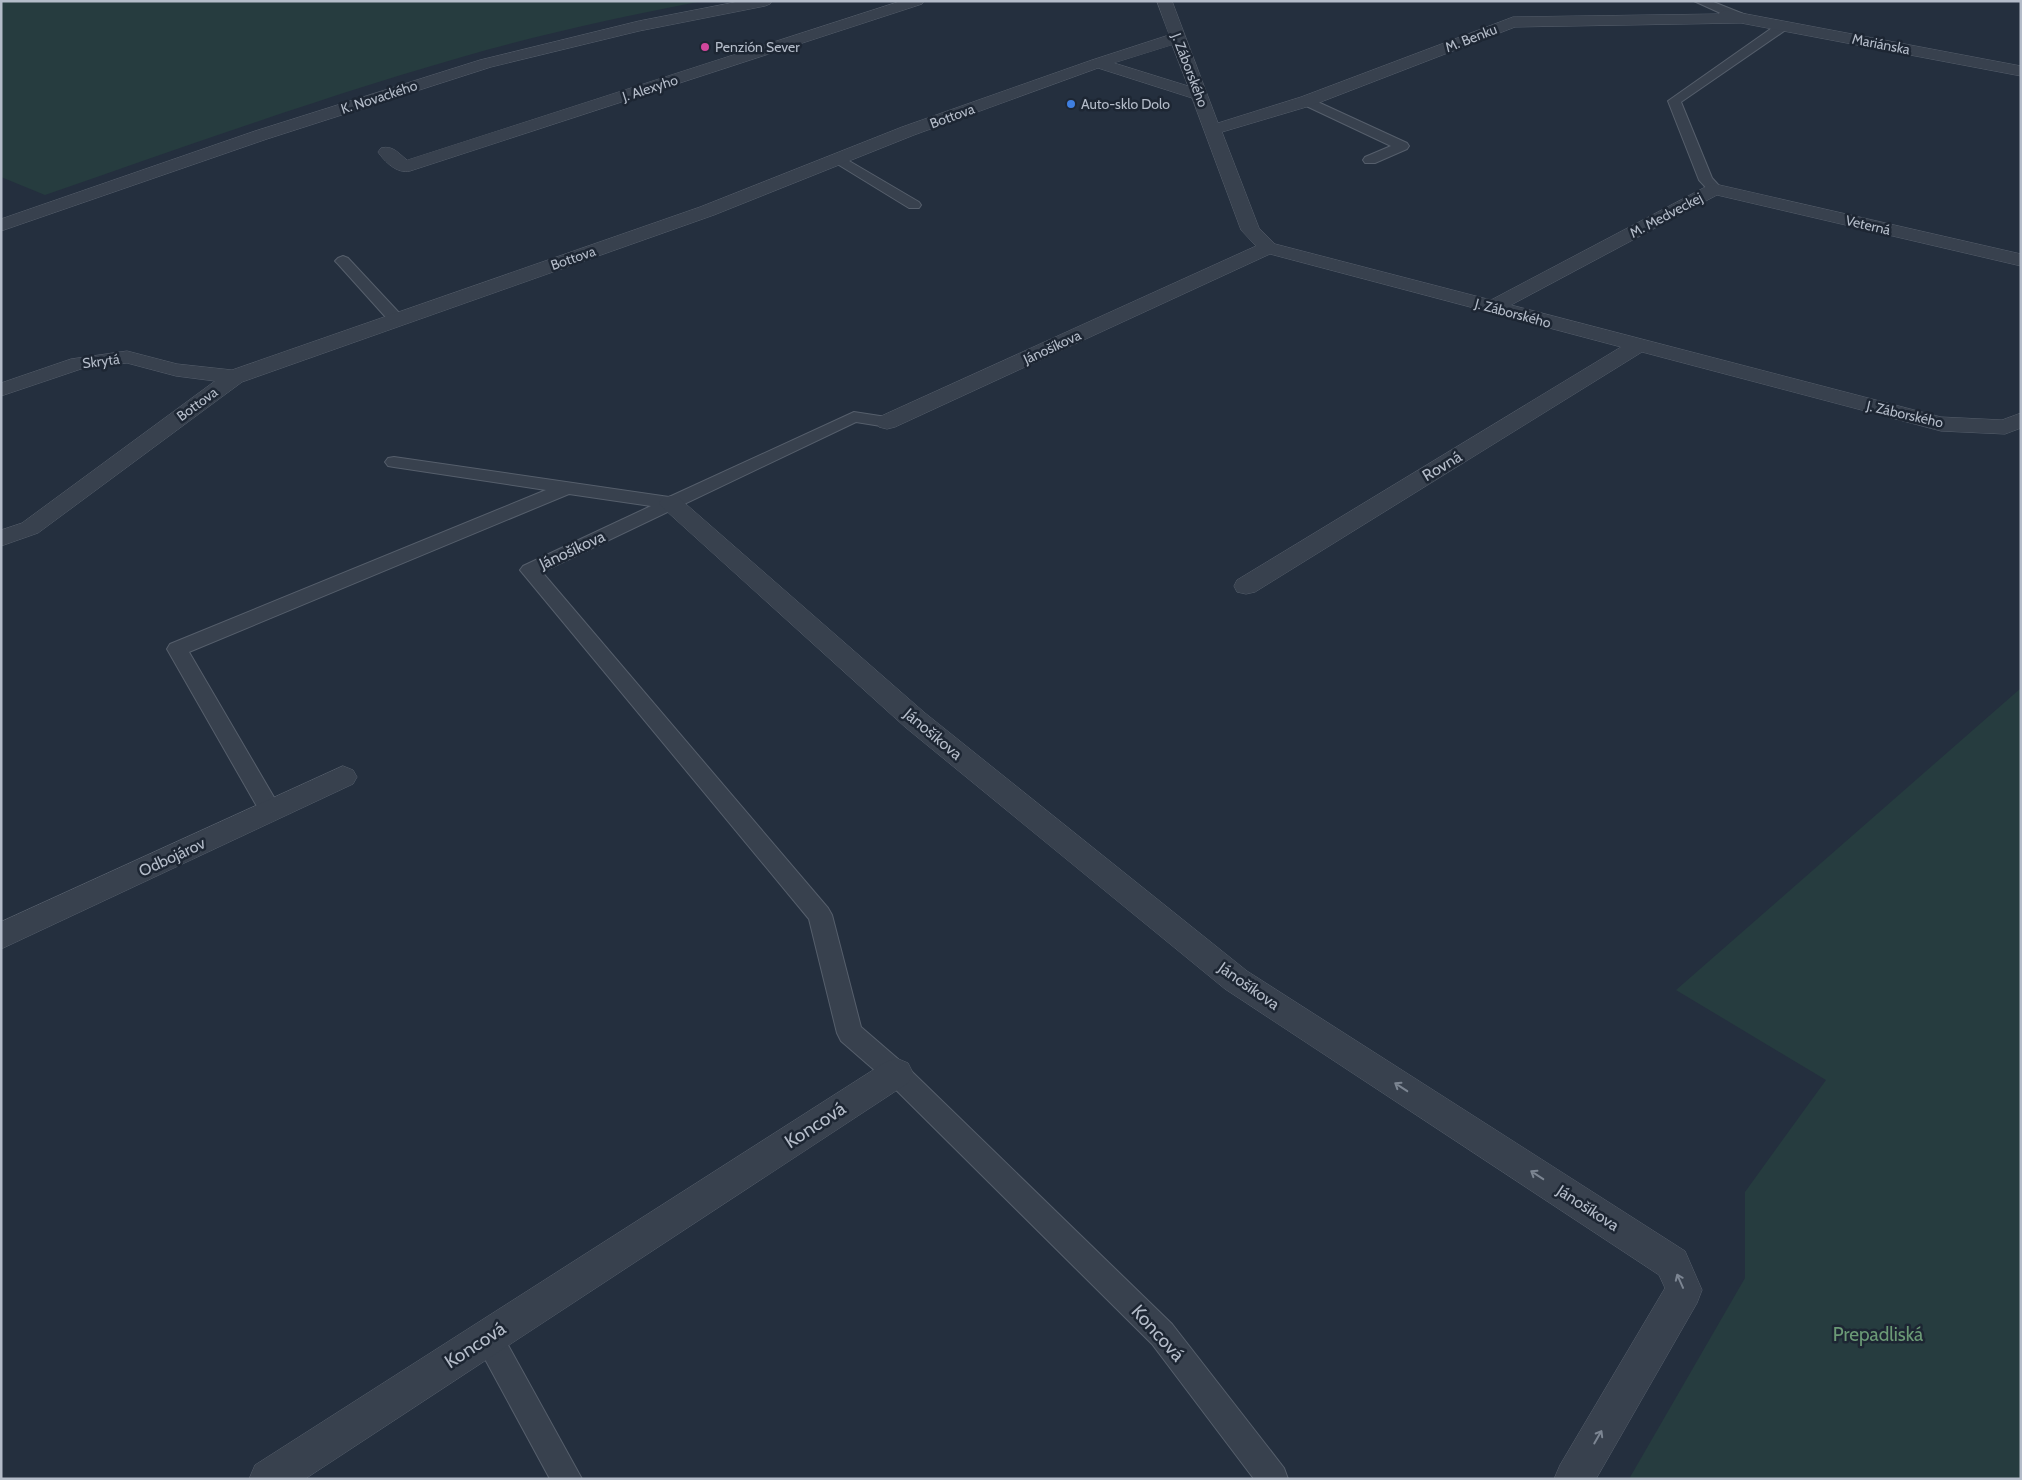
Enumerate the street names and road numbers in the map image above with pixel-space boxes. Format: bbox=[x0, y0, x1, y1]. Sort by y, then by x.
street label: M. Benku bbox=[1442, 20, 1500, 56]
street label: J. Záborského bbox=[1167, 29, 1212, 110]
street label: Mariánska bbox=[1850, 30, 1912, 58]
street label: J. Alexyho bbox=[619, 70, 680, 106]
street label: K. Novackého bbox=[338, 76, 420, 118]
street label: Bottova bbox=[927, 100, 977, 132]
street label: M. Medveckej bbox=[1626, 188, 1706, 242]
street label: Veterná bbox=[1844, 211, 1893, 239]
street label: Bottova bbox=[548, 242, 598, 274]
street label: J. Záborského bbox=[1472, 294, 1553, 332]
street label: Jánošíkova bbox=[1019, 326, 1084, 369]
street label: Skrytá bbox=[81, 350, 121, 372]
street label: Bottova bbox=[173, 383, 221, 425]
street label: J. Záborského bbox=[1864, 396, 1945, 432]
street label: Rovná bbox=[1419, 447, 1465, 485]
street label: Jánošíkova bbox=[535, 526, 608, 574]
street label: Jánošíkova bbox=[899, 703, 966, 764]
street label: Odbojárov bbox=[136, 833, 208, 881]
street label: Jánošíkova bbox=[1214, 957, 1283, 1014]
street label: Koncová bbox=[780, 1097, 850, 1153]
street label: Jánošíkova bbox=[1553, 1180, 1623, 1235]
street label: Koncová bbox=[1127, 1300, 1189, 1366]
street label: Koncová bbox=[440, 1317, 510, 1373]

